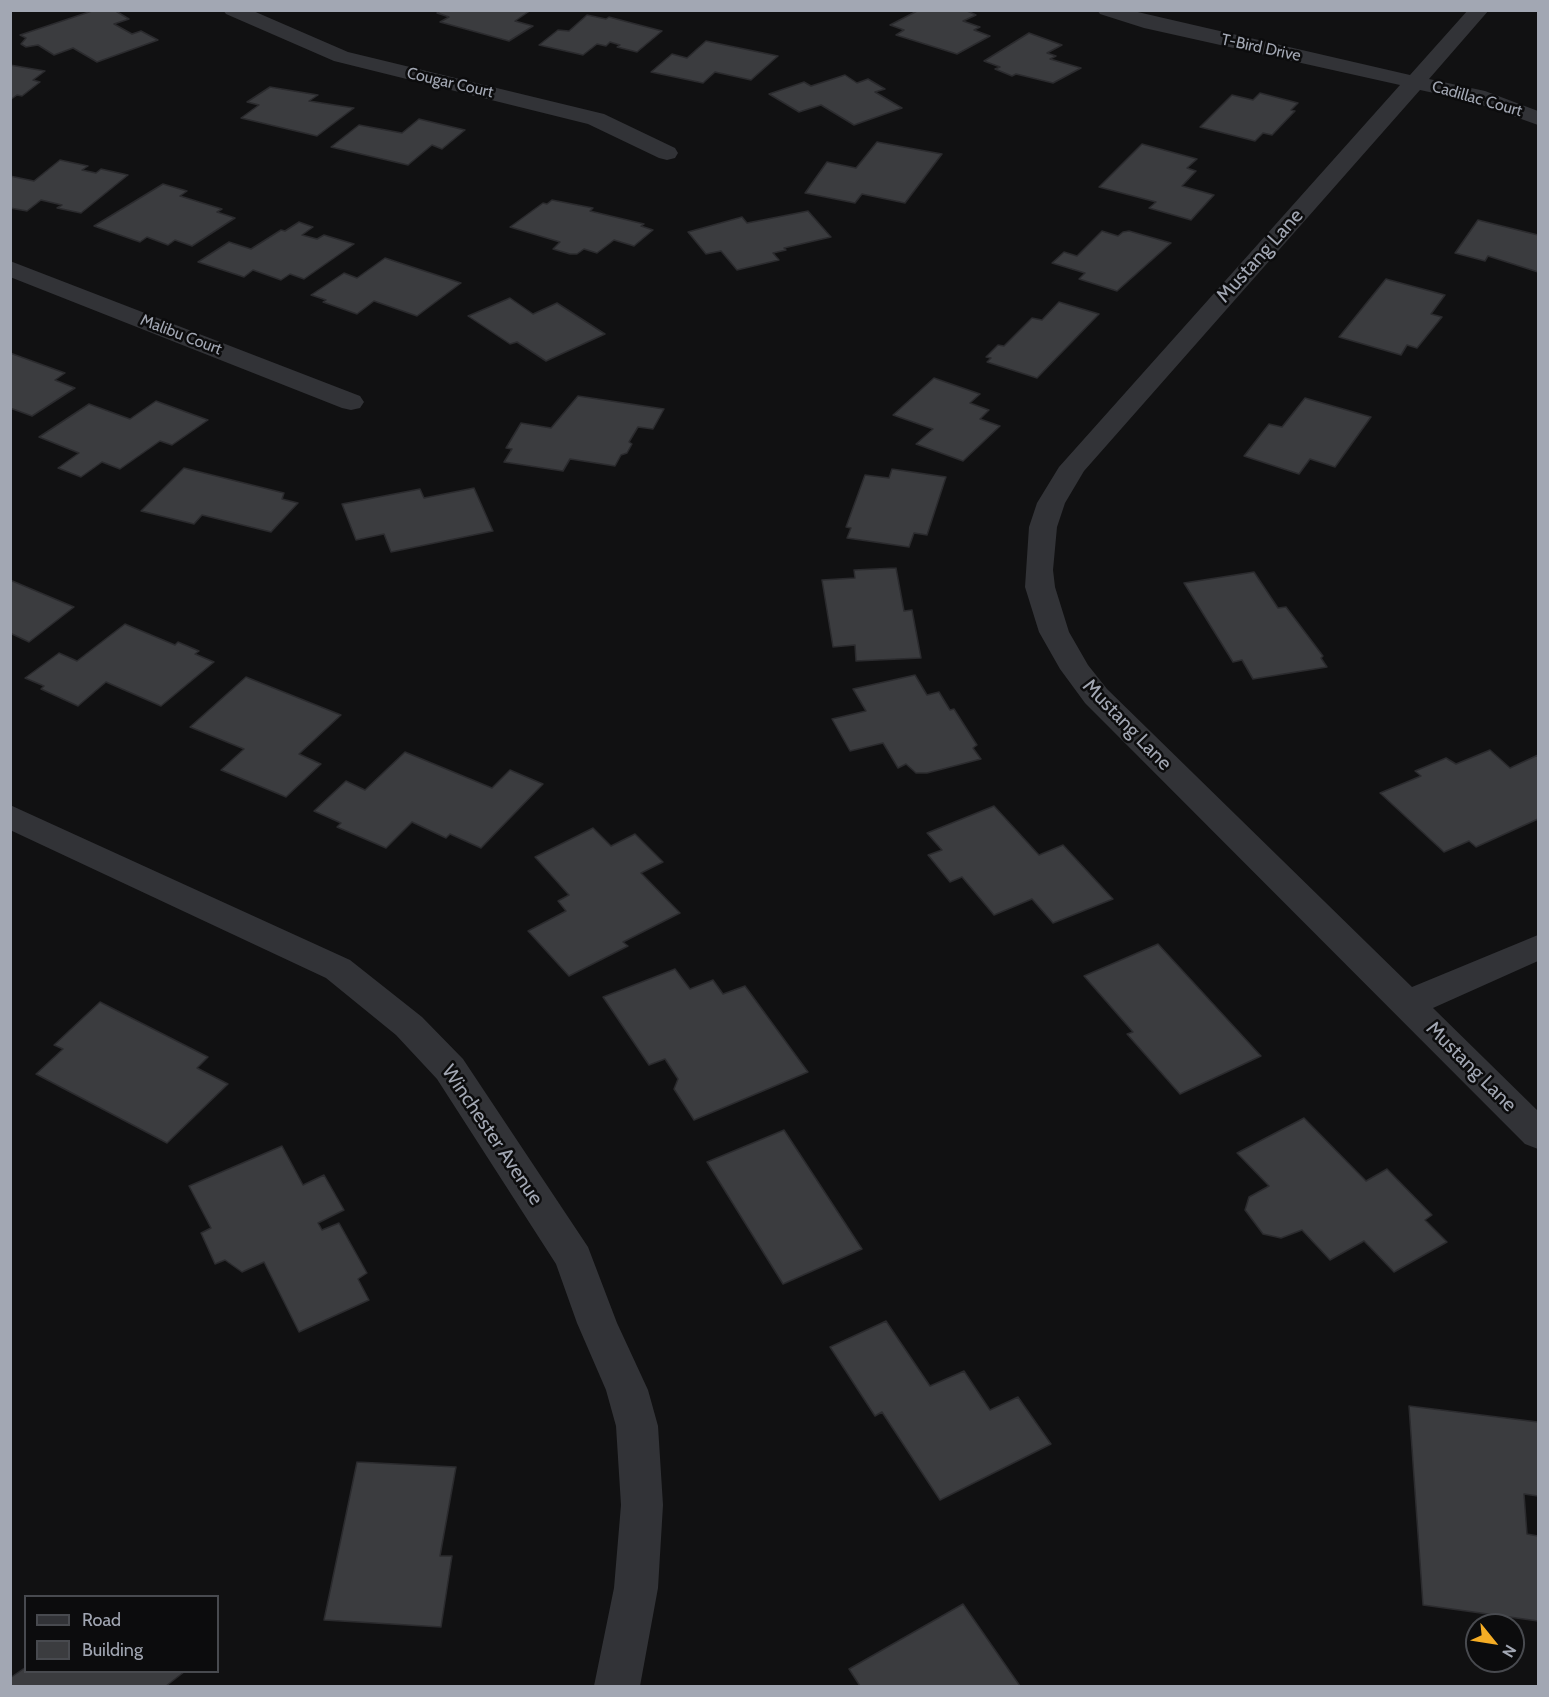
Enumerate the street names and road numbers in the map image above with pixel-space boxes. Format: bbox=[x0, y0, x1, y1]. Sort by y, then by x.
street label: T-Bird Drive bbox=[1220, 30, 1302, 66]
street label: Cougar Court bbox=[405, 64, 495, 102]
street label: Cadillac Court bbox=[1430, 77, 1524, 121]
street label: Mustang Lane bbox=[1212, 204, 1308, 308]
street label: Malibu Court bbox=[137, 311, 225, 359]
street label: Mustang Lane bbox=[1077, 674, 1177, 776]
street label: Mustang Lane bbox=[1421, 1017, 1521, 1117]
street label: Winchester Avenue bbox=[436, 1060, 548, 1210]

